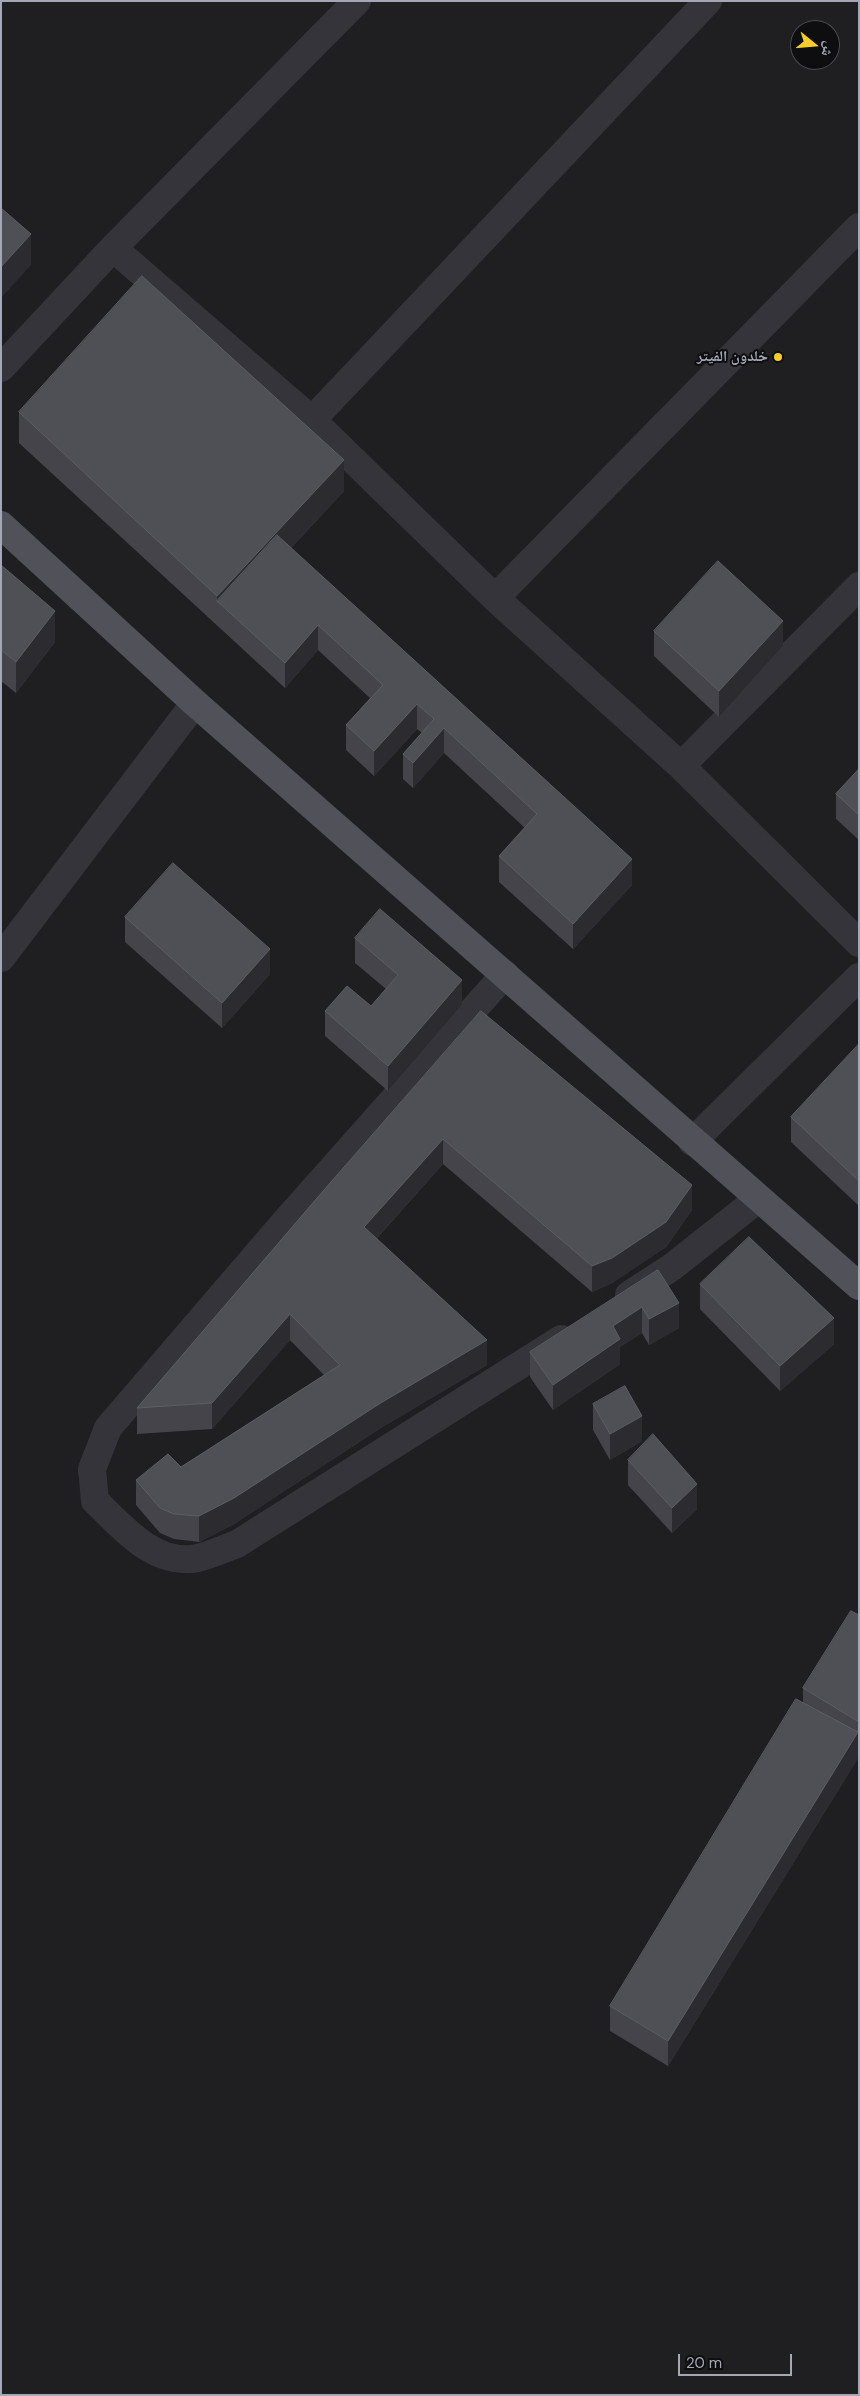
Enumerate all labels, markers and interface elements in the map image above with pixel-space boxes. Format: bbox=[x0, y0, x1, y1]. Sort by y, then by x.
north arrow bbox=[790, 20, 840, 70]
text: ش bbox=[818, 39, 839, 59]
place label: خلدون الفيتر bbox=[697, 348, 768, 366]
marker: خلدون الفيتر bbox=[772, 351, 784, 363]
scale bar bbox=[680, 2344, 794, 2376]
text: 20 m bbox=[686, 2353, 722, 2373]

